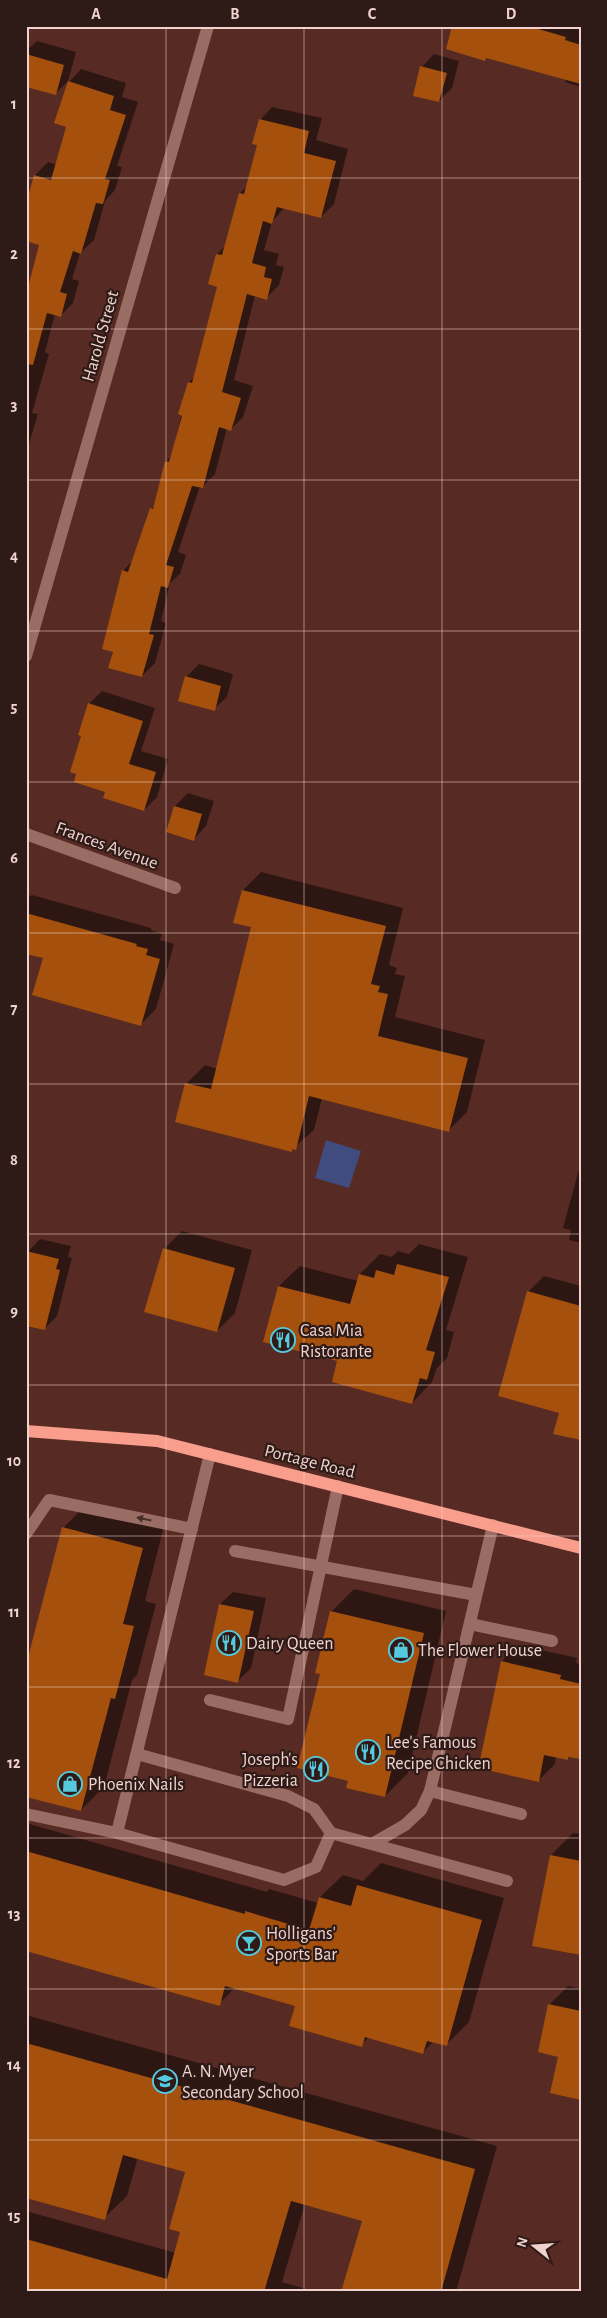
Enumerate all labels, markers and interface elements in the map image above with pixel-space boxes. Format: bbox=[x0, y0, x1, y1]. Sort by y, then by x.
text: A bbox=[91, 6, 101, 22]
text: B bbox=[230, 6, 240, 22]
text: C bbox=[368, 6, 377, 22]
text: D bbox=[506, 6, 517, 22]
text: 1 bbox=[11, 96, 17, 112]
text: 2 bbox=[10, 246, 18, 262]
street label: Harold Street bbox=[79, 288, 123, 384]
text: 3 bbox=[11, 397, 18, 413]
text: 4 bbox=[10, 548, 18, 564]
text: 5 bbox=[11, 699, 18, 715]
street label: Frances Avenue bbox=[53, 819, 160, 873]
text: 6 bbox=[10, 850, 18, 866]
text: 7 bbox=[11, 1001, 18, 1017]
text: 8 bbox=[10, 1152, 18, 1168]
text: 9 bbox=[10, 1303, 18, 1319]
place label: Casa Mia Ristorante bbox=[300, 1322, 372, 1361]
restaurant icon: Casa Mia Ristorante bbox=[270, 1327, 296, 1353]
street label: Portage Road bbox=[262, 1442, 357, 1482]
text: 10 bbox=[7, 1453, 21, 1469]
one-way arrow bbox=[136, 1515, 152, 1523]
text: 11 bbox=[8, 1604, 20, 1620]
restaurant icon: Dairy Queen bbox=[216, 1630, 242, 1656]
place label: Dairy Queen bbox=[246, 1635, 334, 1653]
shop icon: The Flower House bbox=[388, 1637, 414, 1663]
place label: The Flower House bbox=[418, 1642, 542, 1660]
place label: Lee's Famous Recipe Chicken bbox=[386, 1734, 491, 1773]
restaurant icon: Lee's Famous Recipe Chicken bbox=[355, 1739, 381, 1765]
place label: Joseph's Pizzeria bbox=[242, 1751, 298, 1790]
text: 12 bbox=[7, 1755, 21, 1771]
restaurant icon: Joseph's Pizzeria bbox=[303, 1756, 329, 1782]
shop icon: Phoenix Nails bbox=[57, 1771, 83, 1797]
place label: Phoenix Nails bbox=[88, 1776, 184, 1794]
text: 13 bbox=[8, 1906, 20, 1922]
place label: Holligans' Sports Bar bbox=[266, 1925, 337, 1964]
bar icon: Holligans' Sports Bar bbox=[236, 1930, 262, 1956]
text: 14 bbox=[7, 2057, 21, 2073]
place label: A. N. Myer Secondary School bbox=[182, 2063, 304, 2102]
school or university icon: A. N. Myer Secondary School bbox=[152, 2068, 178, 2094]
text: 15 bbox=[8, 2208, 20, 2224]
north arrow bbox=[510, 2220, 560, 2270]
text: N bbox=[514, 2236, 531, 2249]

